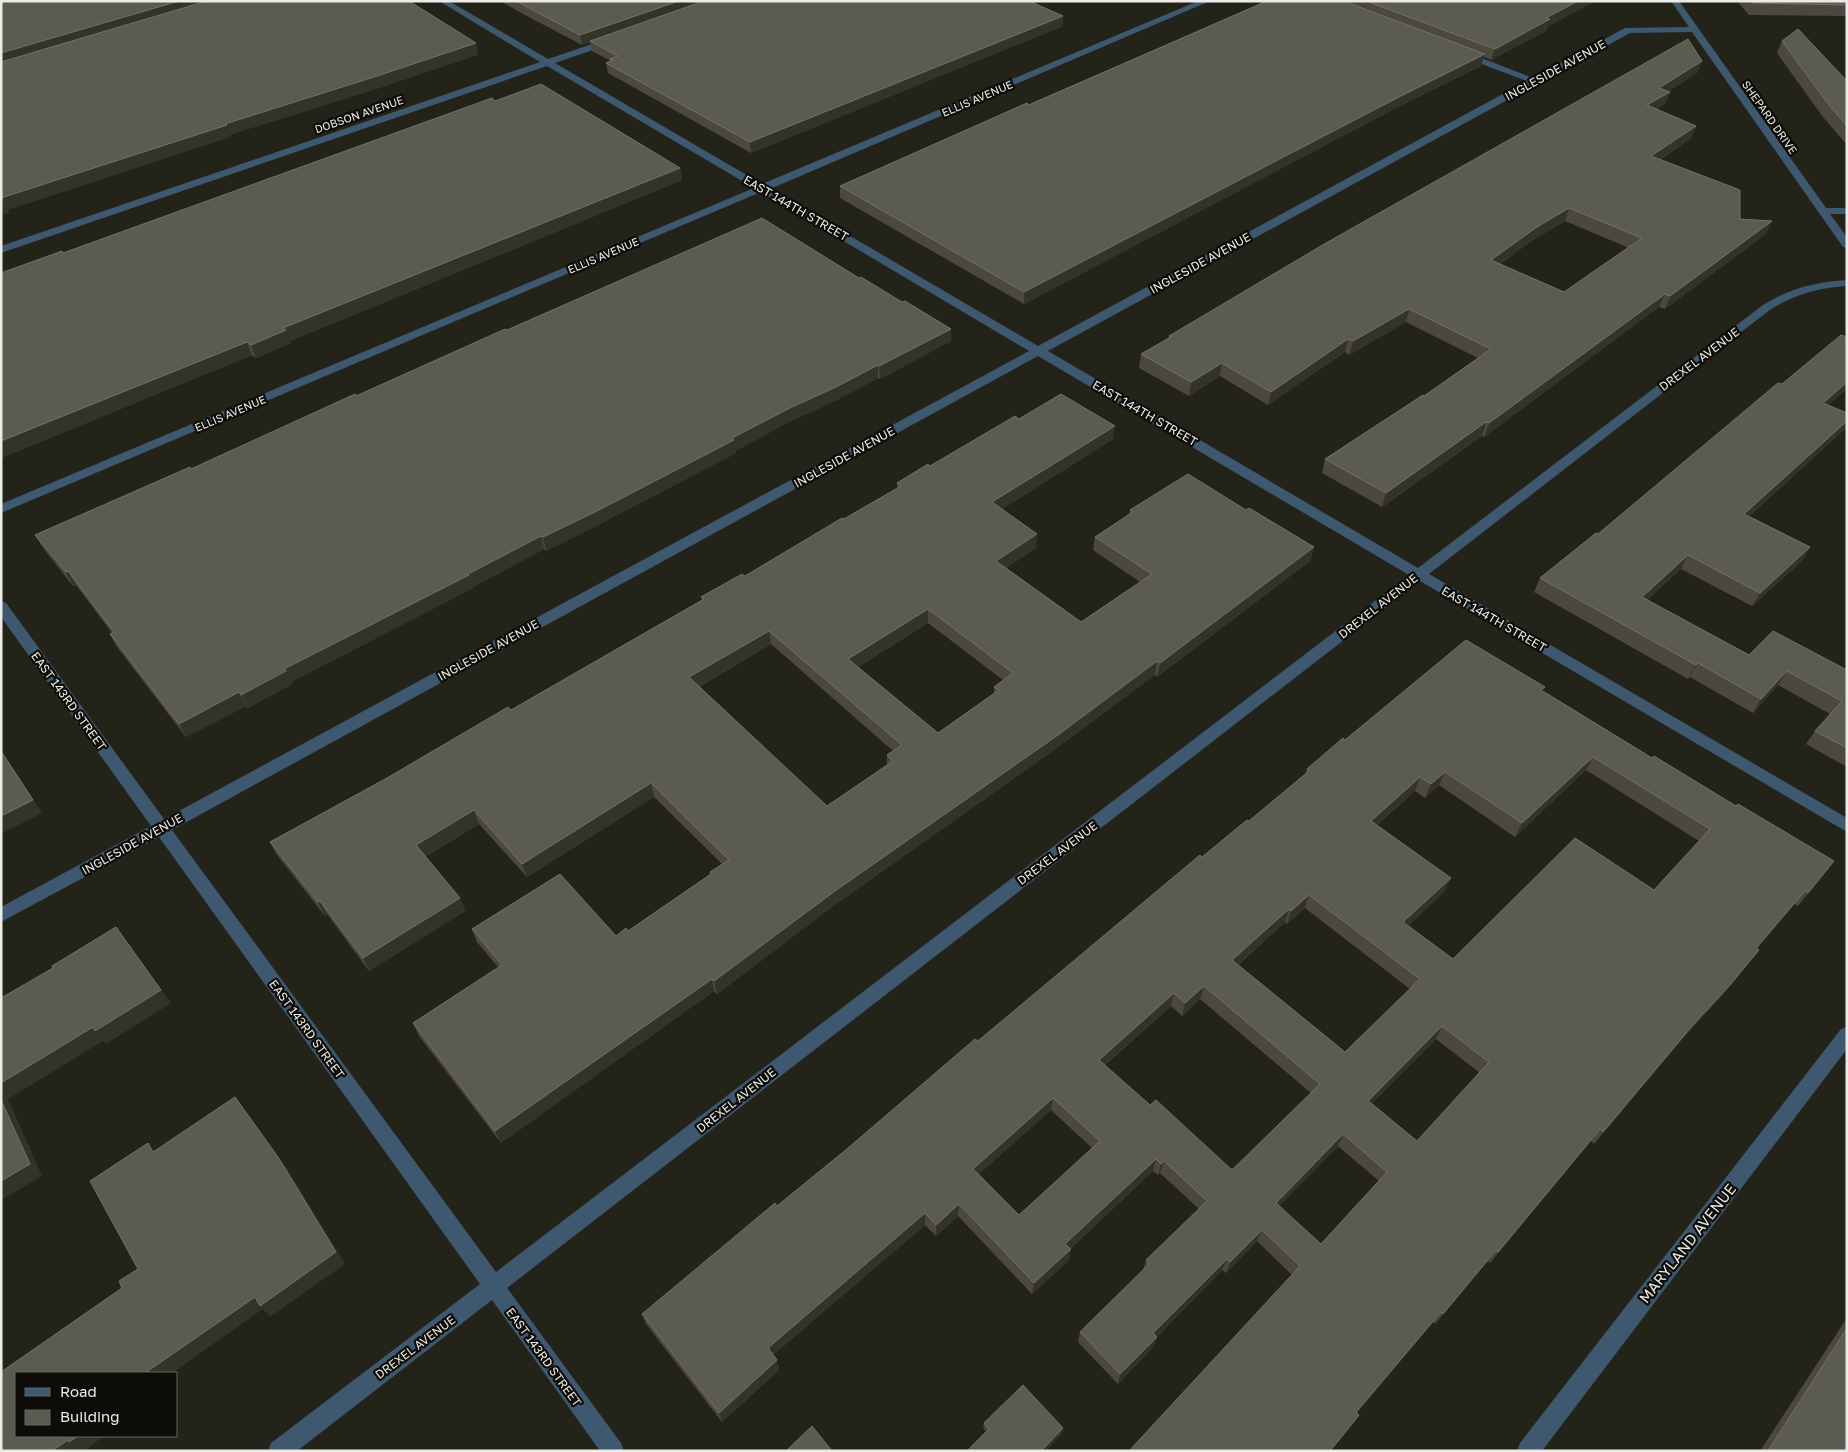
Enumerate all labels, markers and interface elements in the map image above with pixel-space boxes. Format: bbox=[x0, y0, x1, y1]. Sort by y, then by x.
street label: INGLESIDE AVENUE bbox=[1502, 36, 1608, 104]
street label: ELLIS AVENUE bbox=[939, 77, 1015, 119]
street label: SHEPARD DRIVE bbox=[1740, 78, 1800, 156]
street label: DOBSON AVENUE bbox=[313, 93, 405, 135]
street label: EAST 144TH STREET bbox=[741, 172, 852, 244]
street label: INGLESIDE AVENUE bbox=[1147, 229, 1253, 297]
street label: ELLIS AVENUE bbox=[565, 234, 641, 276]
street label: DREXEL AVENUE bbox=[1656, 324, 1742, 394]
street label: EAST 144TH STREET bbox=[1090, 377, 1201, 449]
street label: ELLIS AVENUE bbox=[192, 392, 268, 434]
street label: INGLESIDE AVENUE bbox=[791, 423, 897, 491]
street label: DREXEL AVENUE bbox=[1335, 570, 1421, 642]
street label: EAST 144TH STREET bbox=[1439, 583, 1550, 655]
street label: INGLESIDE AVENUE bbox=[435, 616, 541, 684]
street label: EAST 143RD STREET bbox=[28, 649, 110, 754]
street label: INGLESIDE AVENUE bbox=[79, 810, 185, 878]
street label: DREXEL AVENUE bbox=[1014, 818, 1100, 888]
street label: EAST 143RD STREET bbox=[266, 977, 348, 1082]
street label: DREXEL AVENUE bbox=[693, 1064, 779, 1136]
street label: MARYLAND AVENUE bbox=[1635, 1180, 1739, 1306]
street label: EAST 143RD STREET bbox=[503, 1305, 585, 1410]
street label: DREXEL AVENUE bbox=[372, 1312, 458, 1382]
legend bbox=[15, 1372, 178, 1437]
text: Road bbox=[60, 1382, 97, 1400]
text: Building bbox=[60, 1407, 120, 1425]

